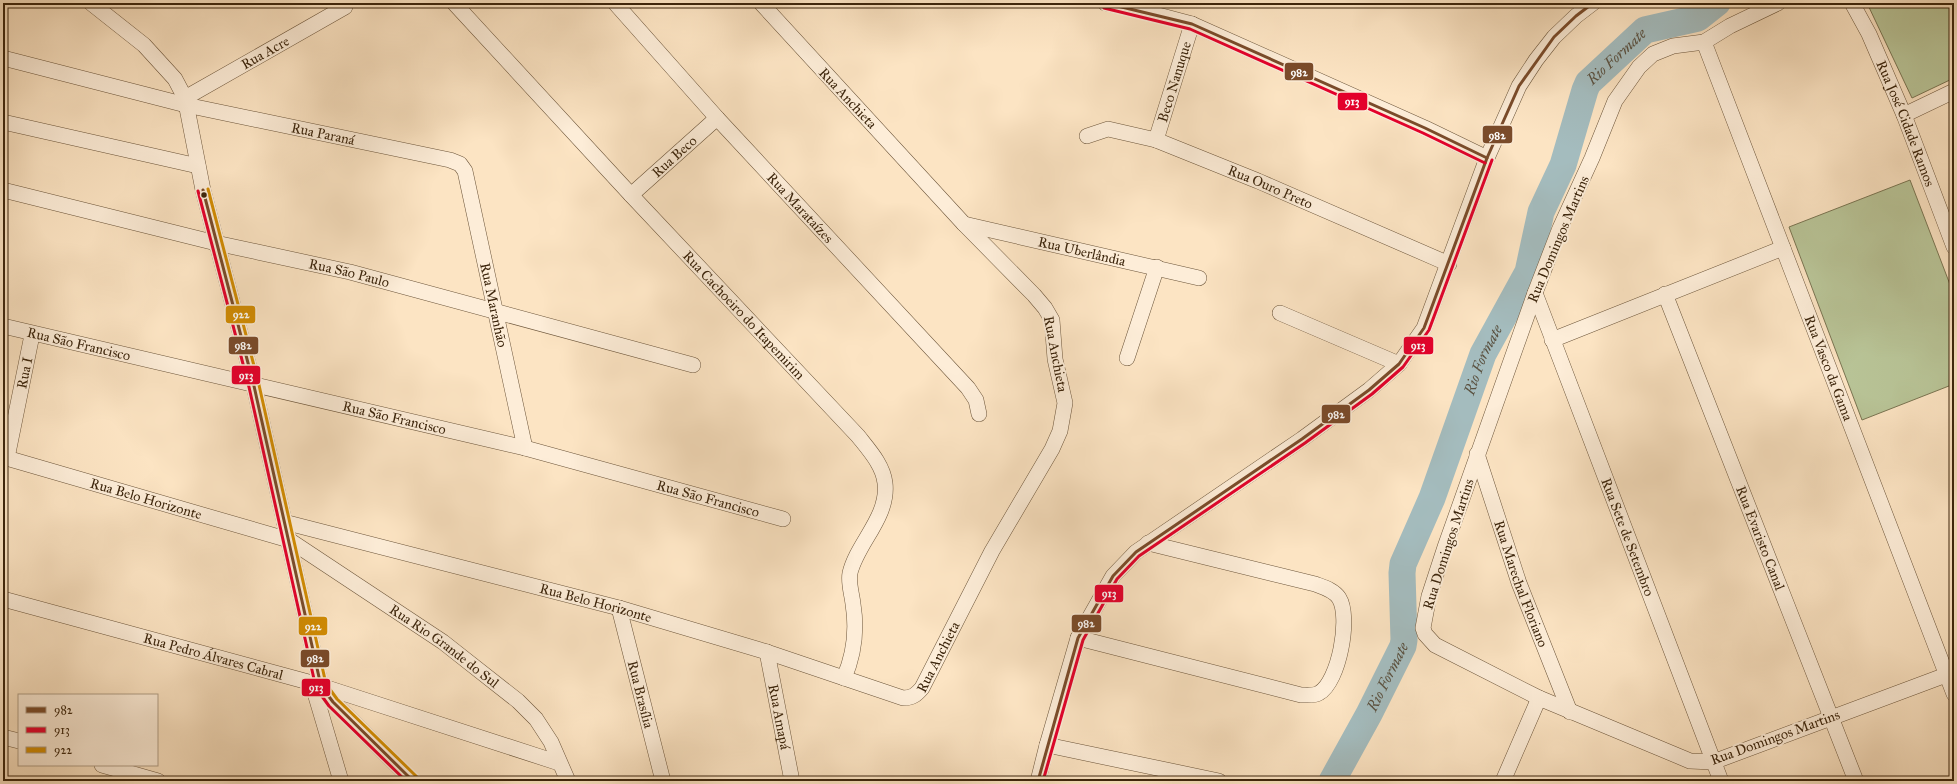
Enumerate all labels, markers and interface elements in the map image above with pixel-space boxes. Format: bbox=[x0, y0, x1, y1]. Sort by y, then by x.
water label: Rio Formate bbox=[1582, 24, 1650, 89]
street label: Rua Acre bbox=[238, 33, 292, 73]
street label: Beco Nanuque bbox=[1154, 39, 1195, 124]
street label: Rua José Cidade Ramos bbox=[1872, 58, 1938, 189]
line badge: 982 bbox=[1284, 62, 1314, 81]
street label: Rua Anchieta bbox=[815, 64, 880, 132]
text: 982 bbox=[1290, 66, 1308, 80]
line badge: 913 bbox=[1337, 92, 1368, 111]
text: 913 bbox=[1345, 95, 1359, 109]
street label: Rua Paraná bbox=[290, 119, 356, 149]
line badge: 982 bbox=[1482, 125, 1513, 144]
text: 982 bbox=[1488, 129, 1506, 143]
street label: Rua Beco bbox=[649, 132, 700, 181]
street label: Rua Ouro Preto bbox=[1225, 162, 1315, 213]
street label: Rua Marataízes bbox=[763, 169, 837, 247]
street label: Rua Domingos Martins bbox=[1524, 173, 1593, 305]
unlabelled marker bbox=[199, 190, 209, 200]
street label: Rua Uberlândia bbox=[1036, 233, 1127, 270]
street label: Rua Cachoeiro do Itapemirim bbox=[679, 247, 809, 383]
street label: Rua São Paulo bbox=[307, 255, 391, 291]
street label: Rua Maranhão bbox=[476, 261, 511, 349]
line badge: 922 bbox=[225, 305, 256, 324]
text: 922 bbox=[233, 308, 250, 322]
street label: Rua Vasco da Gama bbox=[1801, 313, 1856, 423]
street label: Rua Anchieta bbox=[1040, 315, 1071, 394]
water label: Rio Formate bbox=[1460, 322, 1506, 398]
street label: Rua São Francisco bbox=[25, 324, 132, 365]
line badge: 982 bbox=[228, 336, 259, 355]
line badge: 913 bbox=[1403, 336, 1434, 355]
text: 982 bbox=[234, 339, 252, 353]
text: 913 bbox=[1411, 339, 1425, 353]
street label: Rua I bbox=[13, 355, 36, 390]
line badge: 913 bbox=[231, 365, 261, 385]
text: 913 bbox=[239, 369, 253, 383]
street label: Rua São Francisco bbox=[341, 398, 448, 438]
line badge: 982 bbox=[1321, 404, 1351, 424]
text: 982 bbox=[1327, 408, 1345, 422]
street label: Rua Belo Horizonte bbox=[88, 475, 204, 523]
street label: Rua Sete de Setembro bbox=[1597, 476, 1658, 599]
street label: Rua São Francisco bbox=[655, 477, 761, 521]
street label: Rua Domingos Martins bbox=[1419, 477, 1478, 612]
street label: Rua Evaristo Canal bbox=[1732, 483, 1788, 593]
street label: Rua Marechal Floriano bbox=[1490, 518, 1552, 650]
street label: Rua Belo Horizonte bbox=[538, 580, 654, 626]
line badge: 913 bbox=[1094, 584, 1124, 603]
text: 913 bbox=[1102, 587, 1116, 601]
street label: Rua Rio Grande do Sul bbox=[386, 601, 502, 692]
line badge: 982 bbox=[1071, 614, 1102, 633]
line badge: 922 bbox=[298, 616, 328, 636]
text: 982 bbox=[1077, 617, 1095, 631]
street label: Rua Anchieta bbox=[913, 619, 963, 696]
text: 922 bbox=[305, 620, 322, 634]
street label: Rua Pedro Álvares Cabral bbox=[141, 630, 285, 684]
water label: Rio Formate bbox=[1362, 639, 1412, 715]
line badge: 982 bbox=[300, 649, 330, 668]
text: 982 bbox=[306, 652, 324, 666]
street label: Rua Brasília bbox=[624, 659, 657, 730]
line badge: 913 bbox=[301, 678, 331, 697]
text: 913 bbox=[309, 681, 323, 695]
street label: Rua Amapá bbox=[764, 683, 794, 751]
legend bbox=[18, 694, 158, 766]
text: 982 bbox=[54, 703, 73, 717]
street label: Rua Domingos Martins bbox=[1708, 706, 1842, 769]
text: 913 bbox=[54, 723, 70, 737]
text: 922 bbox=[54, 743, 72, 757]

